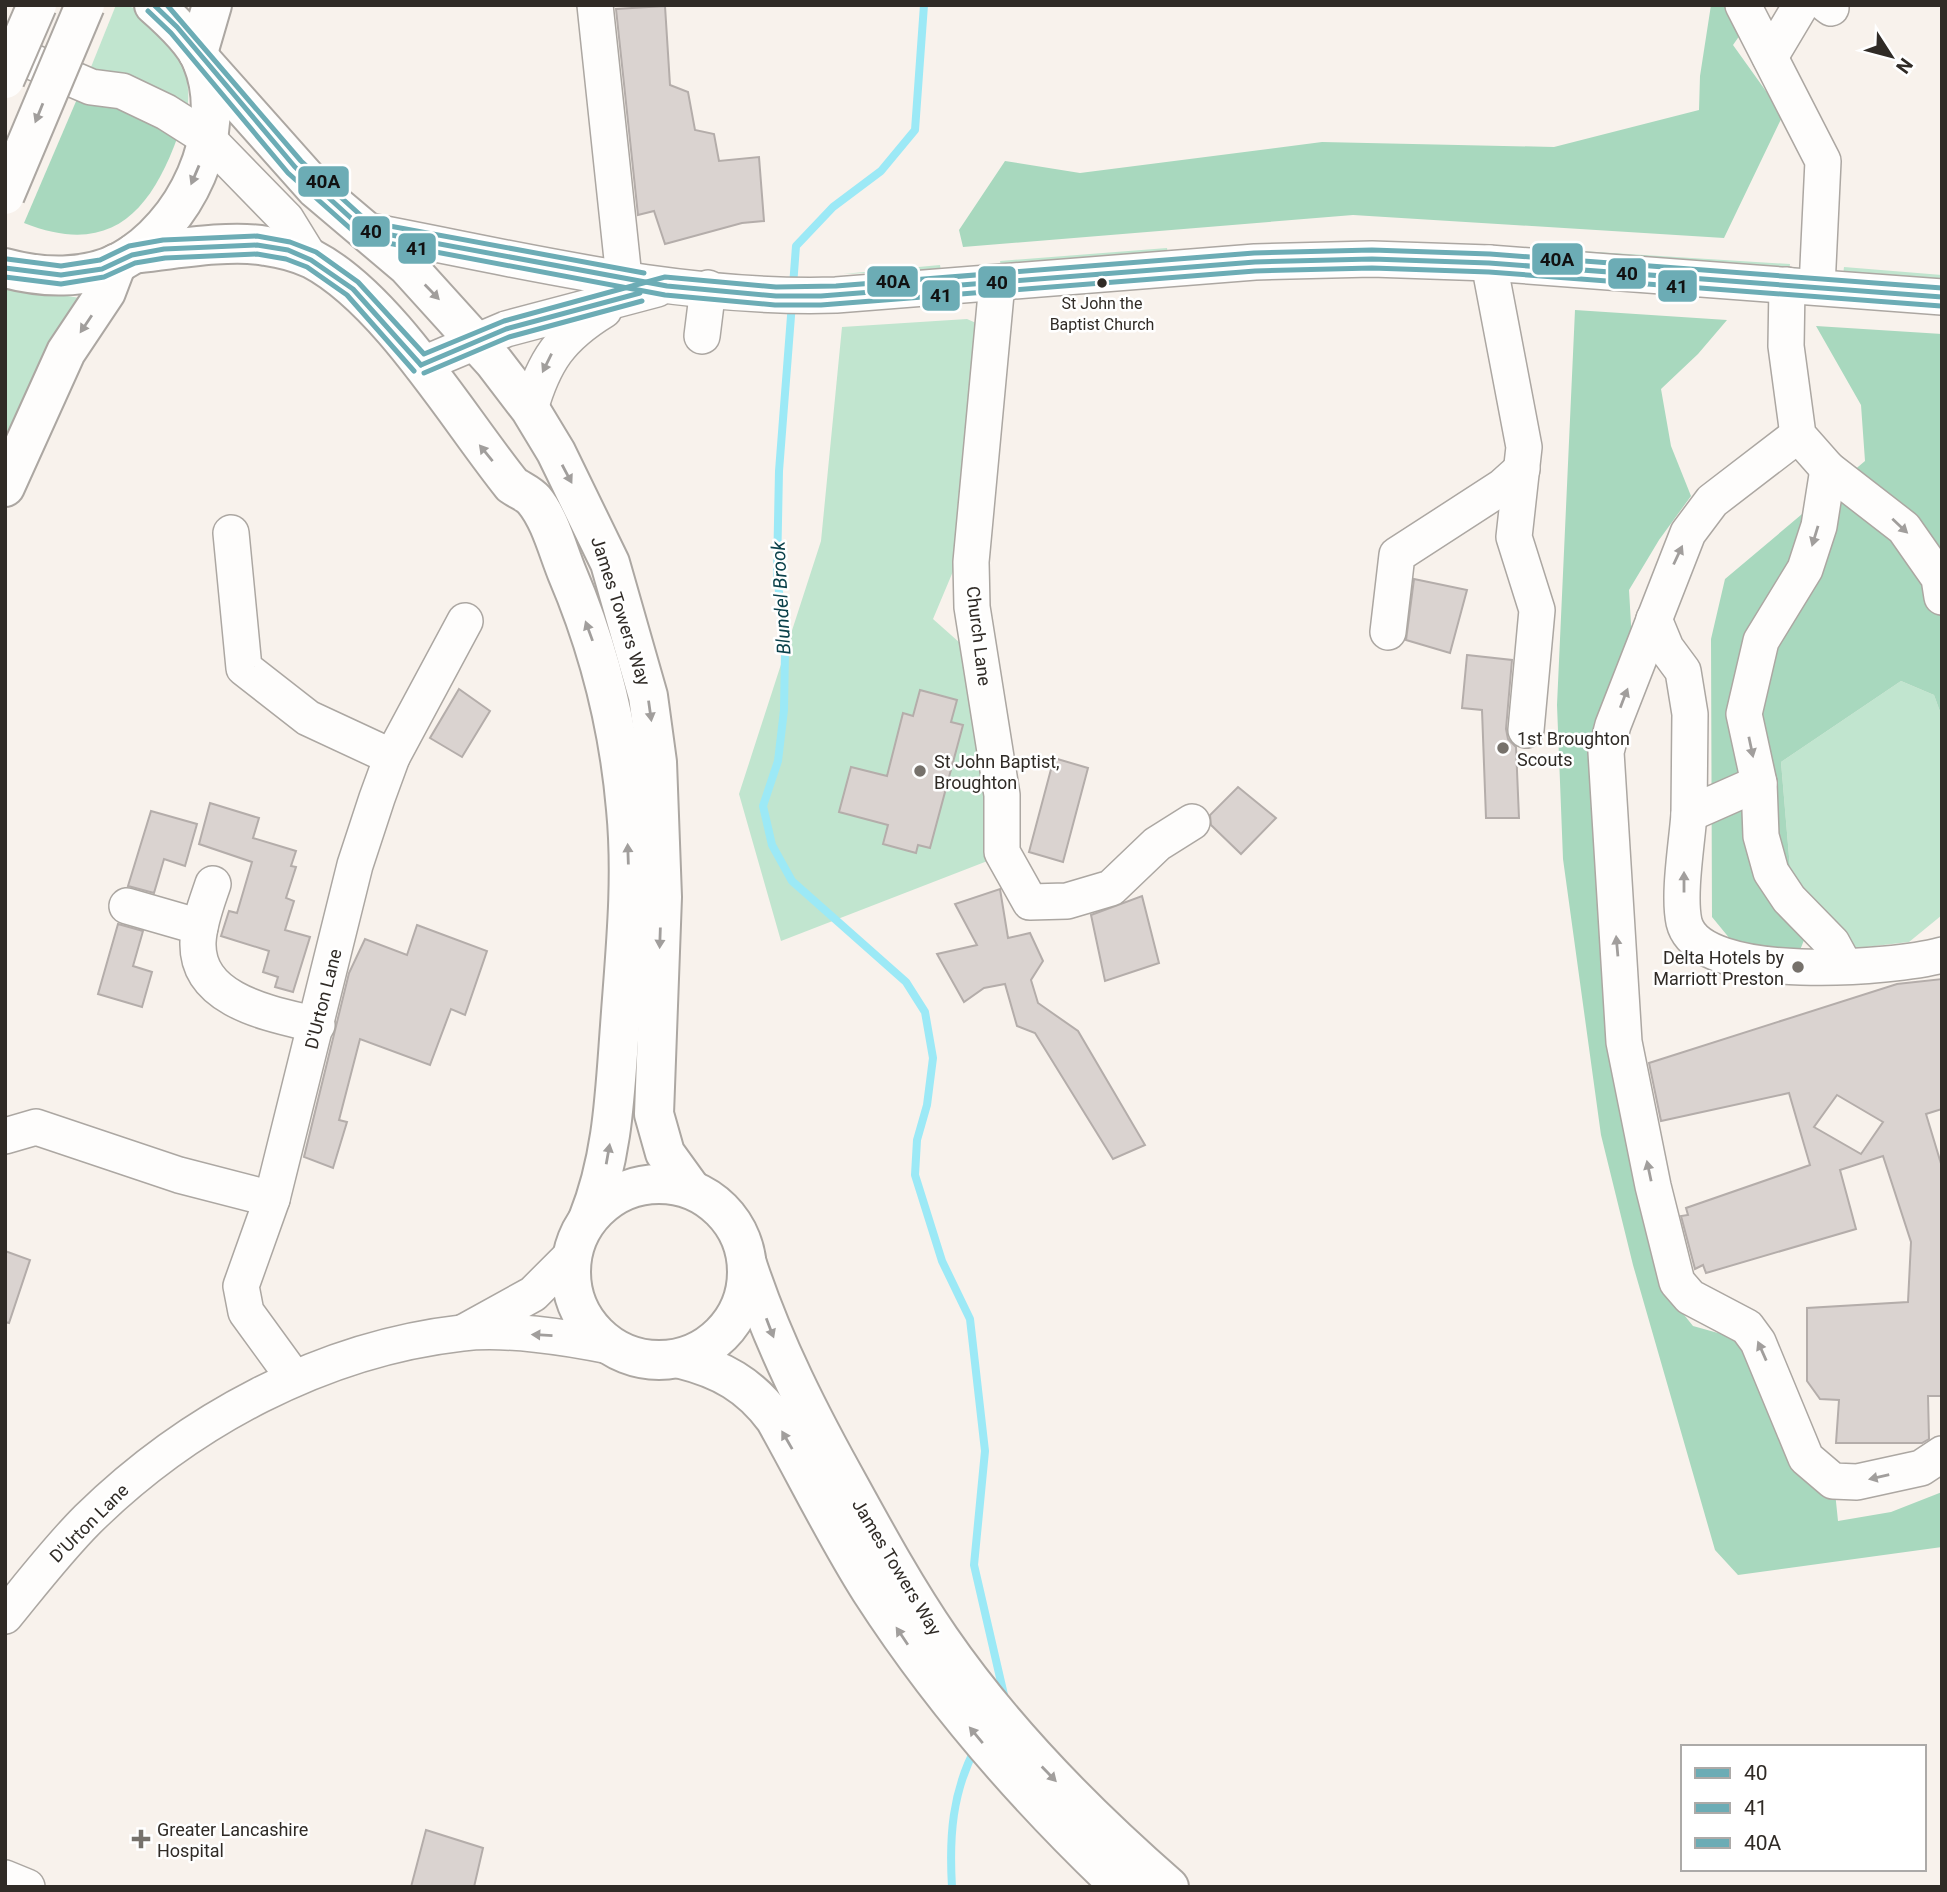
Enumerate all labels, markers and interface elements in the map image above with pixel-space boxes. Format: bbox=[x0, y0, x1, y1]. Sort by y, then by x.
north arrow bbox=[1856, 21, 1926, 91]
text: N bbox=[1891, 54, 1918, 78]
one-way arrow bbox=[33, 103, 44, 124]
one-way arrow bbox=[189, 164, 200, 185]
line badge: 40A bbox=[297, 165, 350, 198]
text: 40A bbox=[306, 170, 341, 193]
line badge: 40 bbox=[351, 215, 391, 248]
text: 40 bbox=[360, 220, 382, 243]
line badge: 41 bbox=[397, 232, 437, 265]
text: 41 bbox=[406, 237, 428, 260]
line badge: 40A bbox=[1531, 242, 1584, 276]
text: 40A bbox=[1540, 248, 1575, 271]
line badge: 40 bbox=[1607, 257, 1647, 290]
text: 40 bbox=[1616, 262, 1638, 285]
line badge: 40A bbox=[866, 265, 919, 298]
line badge: 40 bbox=[977, 265, 1017, 299]
line badge: 41 bbox=[1657, 269, 1698, 303]
text: 40A bbox=[876, 270, 911, 293]
text: 40 bbox=[986, 271, 1008, 294]
text: 41 bbox=[1666, 275, 1688, 298]
marker: St John the Baptist Church bbox=[1095, 276, 1109, 290]
line badge: 41 bbox=[921, 279, 961, 312]
one-way arrow bbox=[424, 283, 440, 300]
text: 41 bbox=[930, 284, 952, 307]
place label: St John the Baptist Church bbox=[1050, 294, 1154, 334]
one-way arrow bbox=[79, 315, 93, 333]
one-way arrow bbox=[542, 353, 553, 373]
one-way arrow bbox=[479, 444, 494, 462]
one-way arrow bbox=[562, 464, 573, 484]
one-way arrow bbox=[1891, 518, 1908, 534]
one-way arrow bbox=[1810, 525, 1820, 546]
street label: James Towers Way bbox=[587, 534, 655, 689]
water label: Blundel Brook bbox=[767, 540, 795, 655]
one-way arrow bbox=[1673, 544, 1684, 565]
street label: Church Lane bbox=[962, 585, 996, 687]
one-way arrow bbox=[583, 620, 594, 641]
one-way arrow bbox=[1618, 687, 1629, 708]
one-way arrow bbox=[645, 700, 656, 722]
place label: 1st Broughton Scouts bbox=[1517, 728, 1630, 770]
one-way arrow bbox=[1745, 736, 1756, 758]
marker: 1st Broughton Scouts bbox=[1495, 740, 1511, 756]
place label: St John Baptist, Broughton bbox=[934, 751, 1060, 793]
marker: St John Baptist, Broughton bbox=[912, 763, 928, 779]
one-way arrow bbox=[622, 843, 634, 865]
one-way arrow bbox=[1678, 870, 1690, 892]
one-way arrow bbox=[655, 927, 666, 949]
one-way arrow bbox=[1611, 935, 1622, 957]
street label: D'Urton Lane bbox=[300, 947, 346, 1051]
place label: Delta Hotels by Marriott Preston bbox=[1653, 947, 1784, 989]
marker: Delta Hotels by Marriott Preston bbox=[1790, 959, 1806, 975]
one-way arrow bbox=[603, 1143, 614, 1165]
one-way arrow bbox=[1644, 1160, 1655, 1182]
one-way arrow bbox=[765, 1318, 776, 1339]
one-way arrow bbox=[531, 1330, 553, 1341]
one-way arrow bbox=[1756, 1341, 1767, 1362]
one-way arrow bbox=[781, 1430, 793, 1449]
one-way arrow bbox=[1868, 1472, 1890, 1483]
street label: D'Urton Lane bbox=[45, 1479, 133, 1567]
street label: James Towers Way bbox=[848, 1495, 946, 1639]
one-way arrow bbox=[895, 1627, 909, 1645]
one-way arrow bbox=[969, 1726, 984, 1744]
legend bbox=[1681, 1745, 1926, 1871]
text: 40 bbox=[1744, 1761, 1768, 1785]
one-way arrow bbox=[1041, 1765, 1057, 1783]
text: 41 bbox=[1744, 1796, 1768, 1820]
place label: Greater Lancashire Hospital bbox=[157, 1819, 308, 1861]
marker: Greater Lancashire Hospital bbox=[131, 1829, 151, 1849]
text: 40A bbox=[1744, 1831, 1782, 1855]

